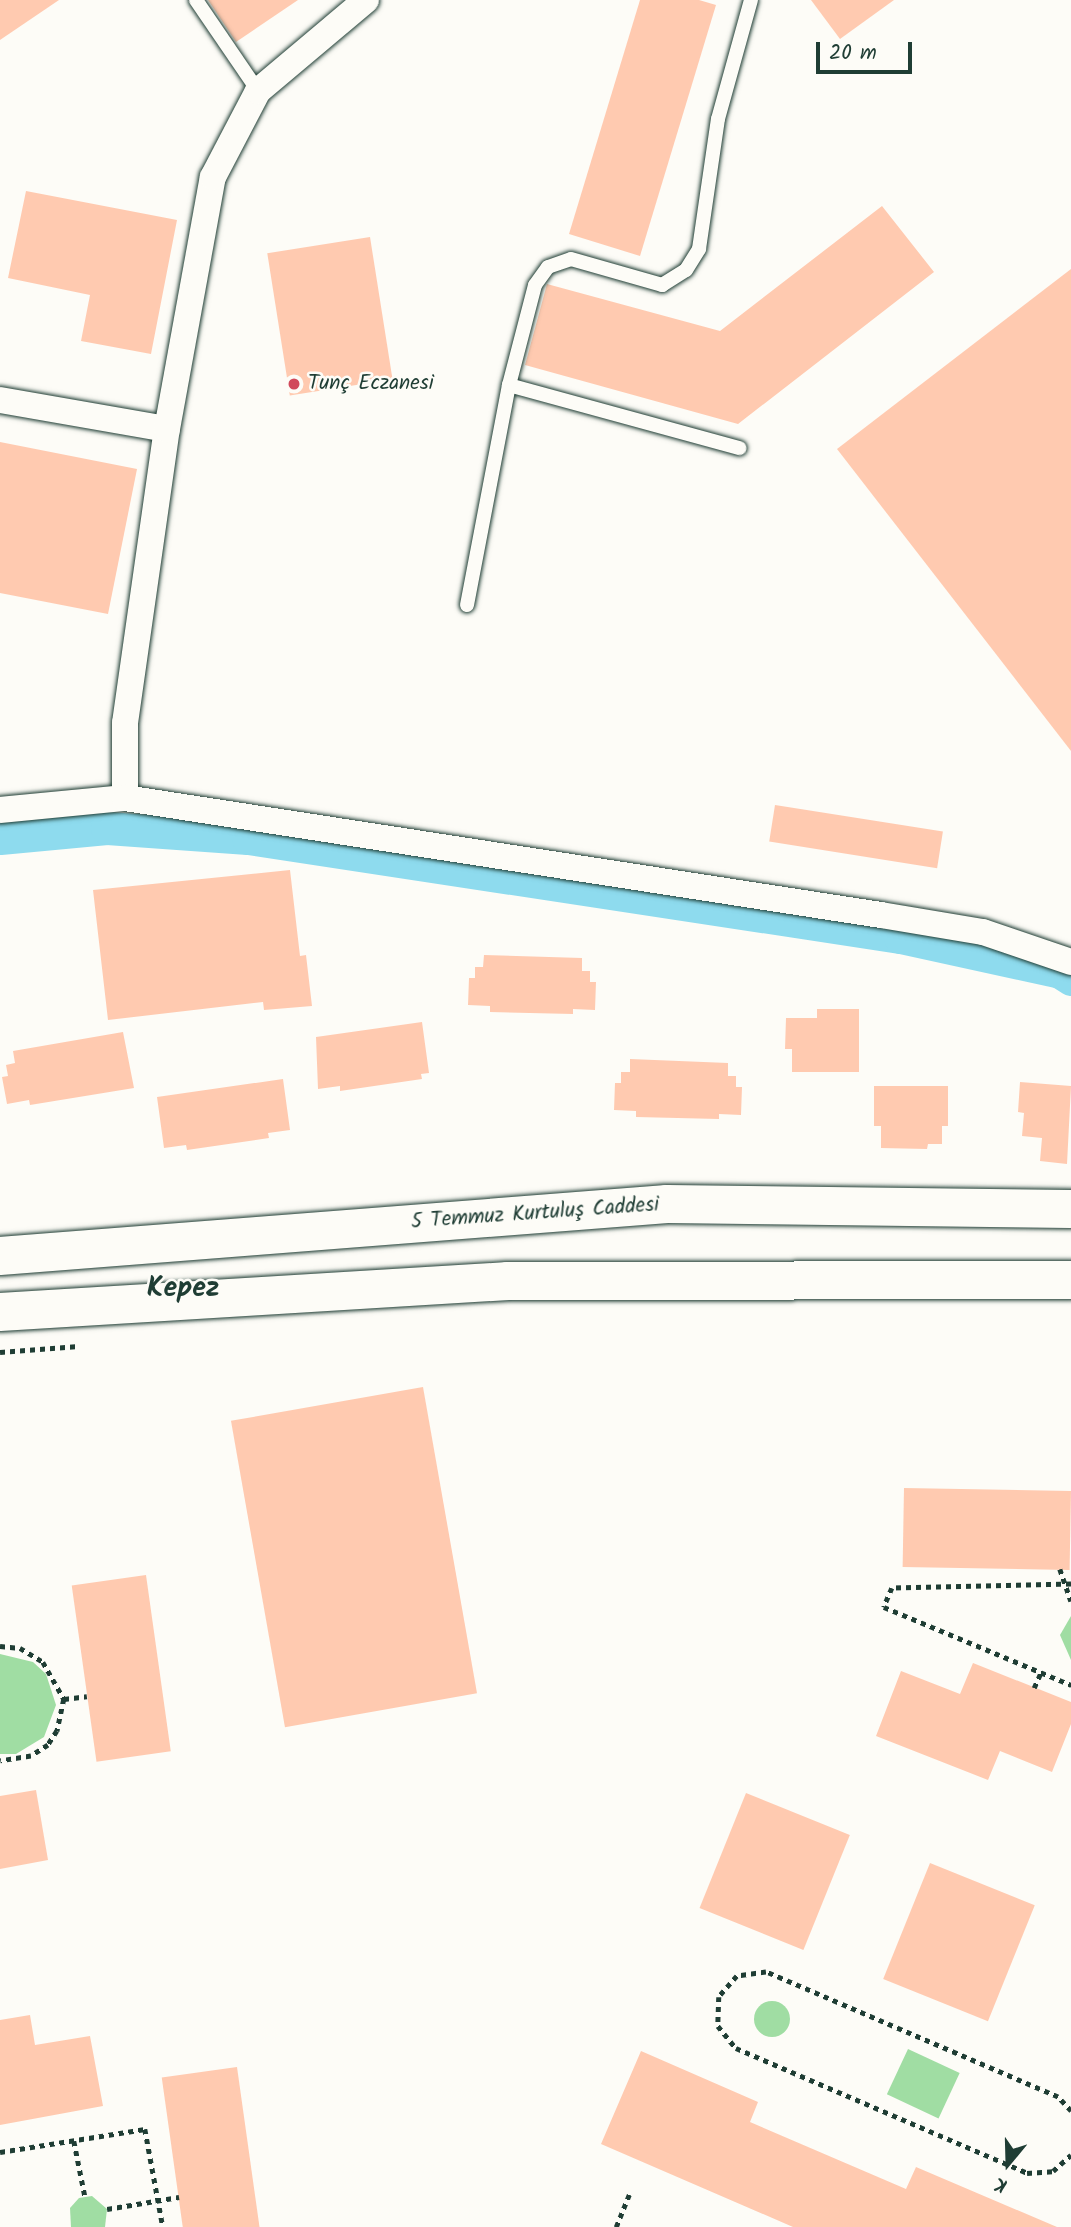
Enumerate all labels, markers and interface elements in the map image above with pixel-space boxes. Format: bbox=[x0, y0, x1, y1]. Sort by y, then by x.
scale bar bbox=[819, 28, 915, 72]
text: 20 m bbox=[829, 37, 877, 70]
place label: Tunç Eczanesi bbox=[308, 371, 434, 397]
marker: Tunç Eczanesi bbox=[286, 376, 302, 392]
street label: 5 Temmuz Kurtuluş Caddesi bbox=[410, 1193, 660, 1235]
district label: Kepez bbox=[147, 1272, 219, 1306]
north arrow bbox=[973, 2129, 1043, 2199]
text: K bbox=[991, 2168, 1011, 2200]

